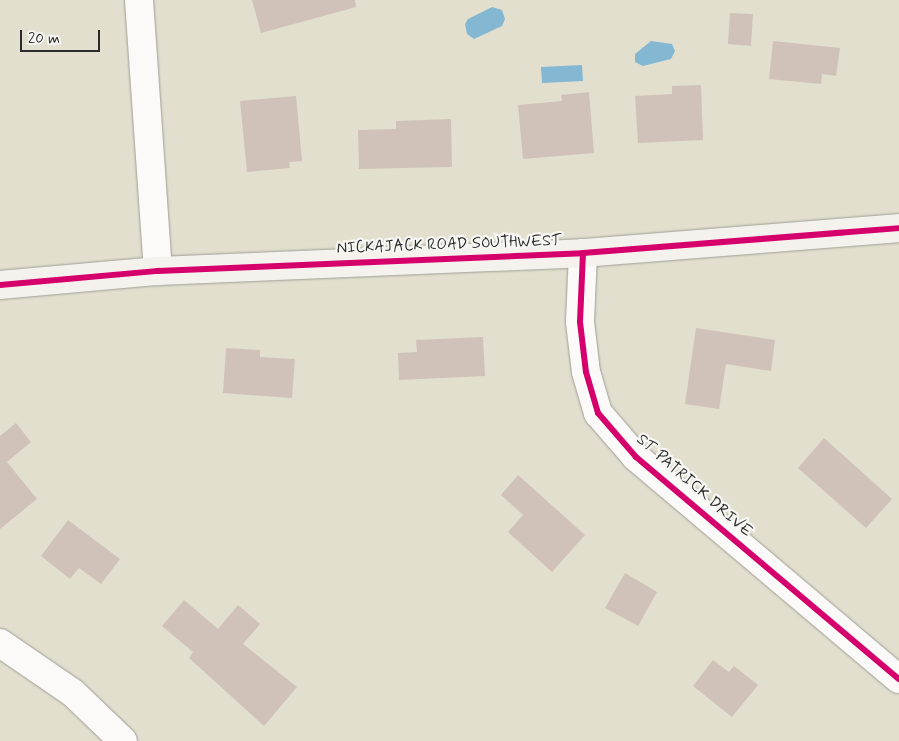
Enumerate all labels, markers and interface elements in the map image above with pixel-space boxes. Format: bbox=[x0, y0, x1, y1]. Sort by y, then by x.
scale bar bbox=[22, 20, 102, 52]
text: 20 m bbox=[28, 29, 60, 49]
street label: NICKAJACK ROAD SOUTHWEST bbox=[335, 231, 563, 259]
street label: ST PATRICK DRIVE bbox=[631, 429, 757, 543]

